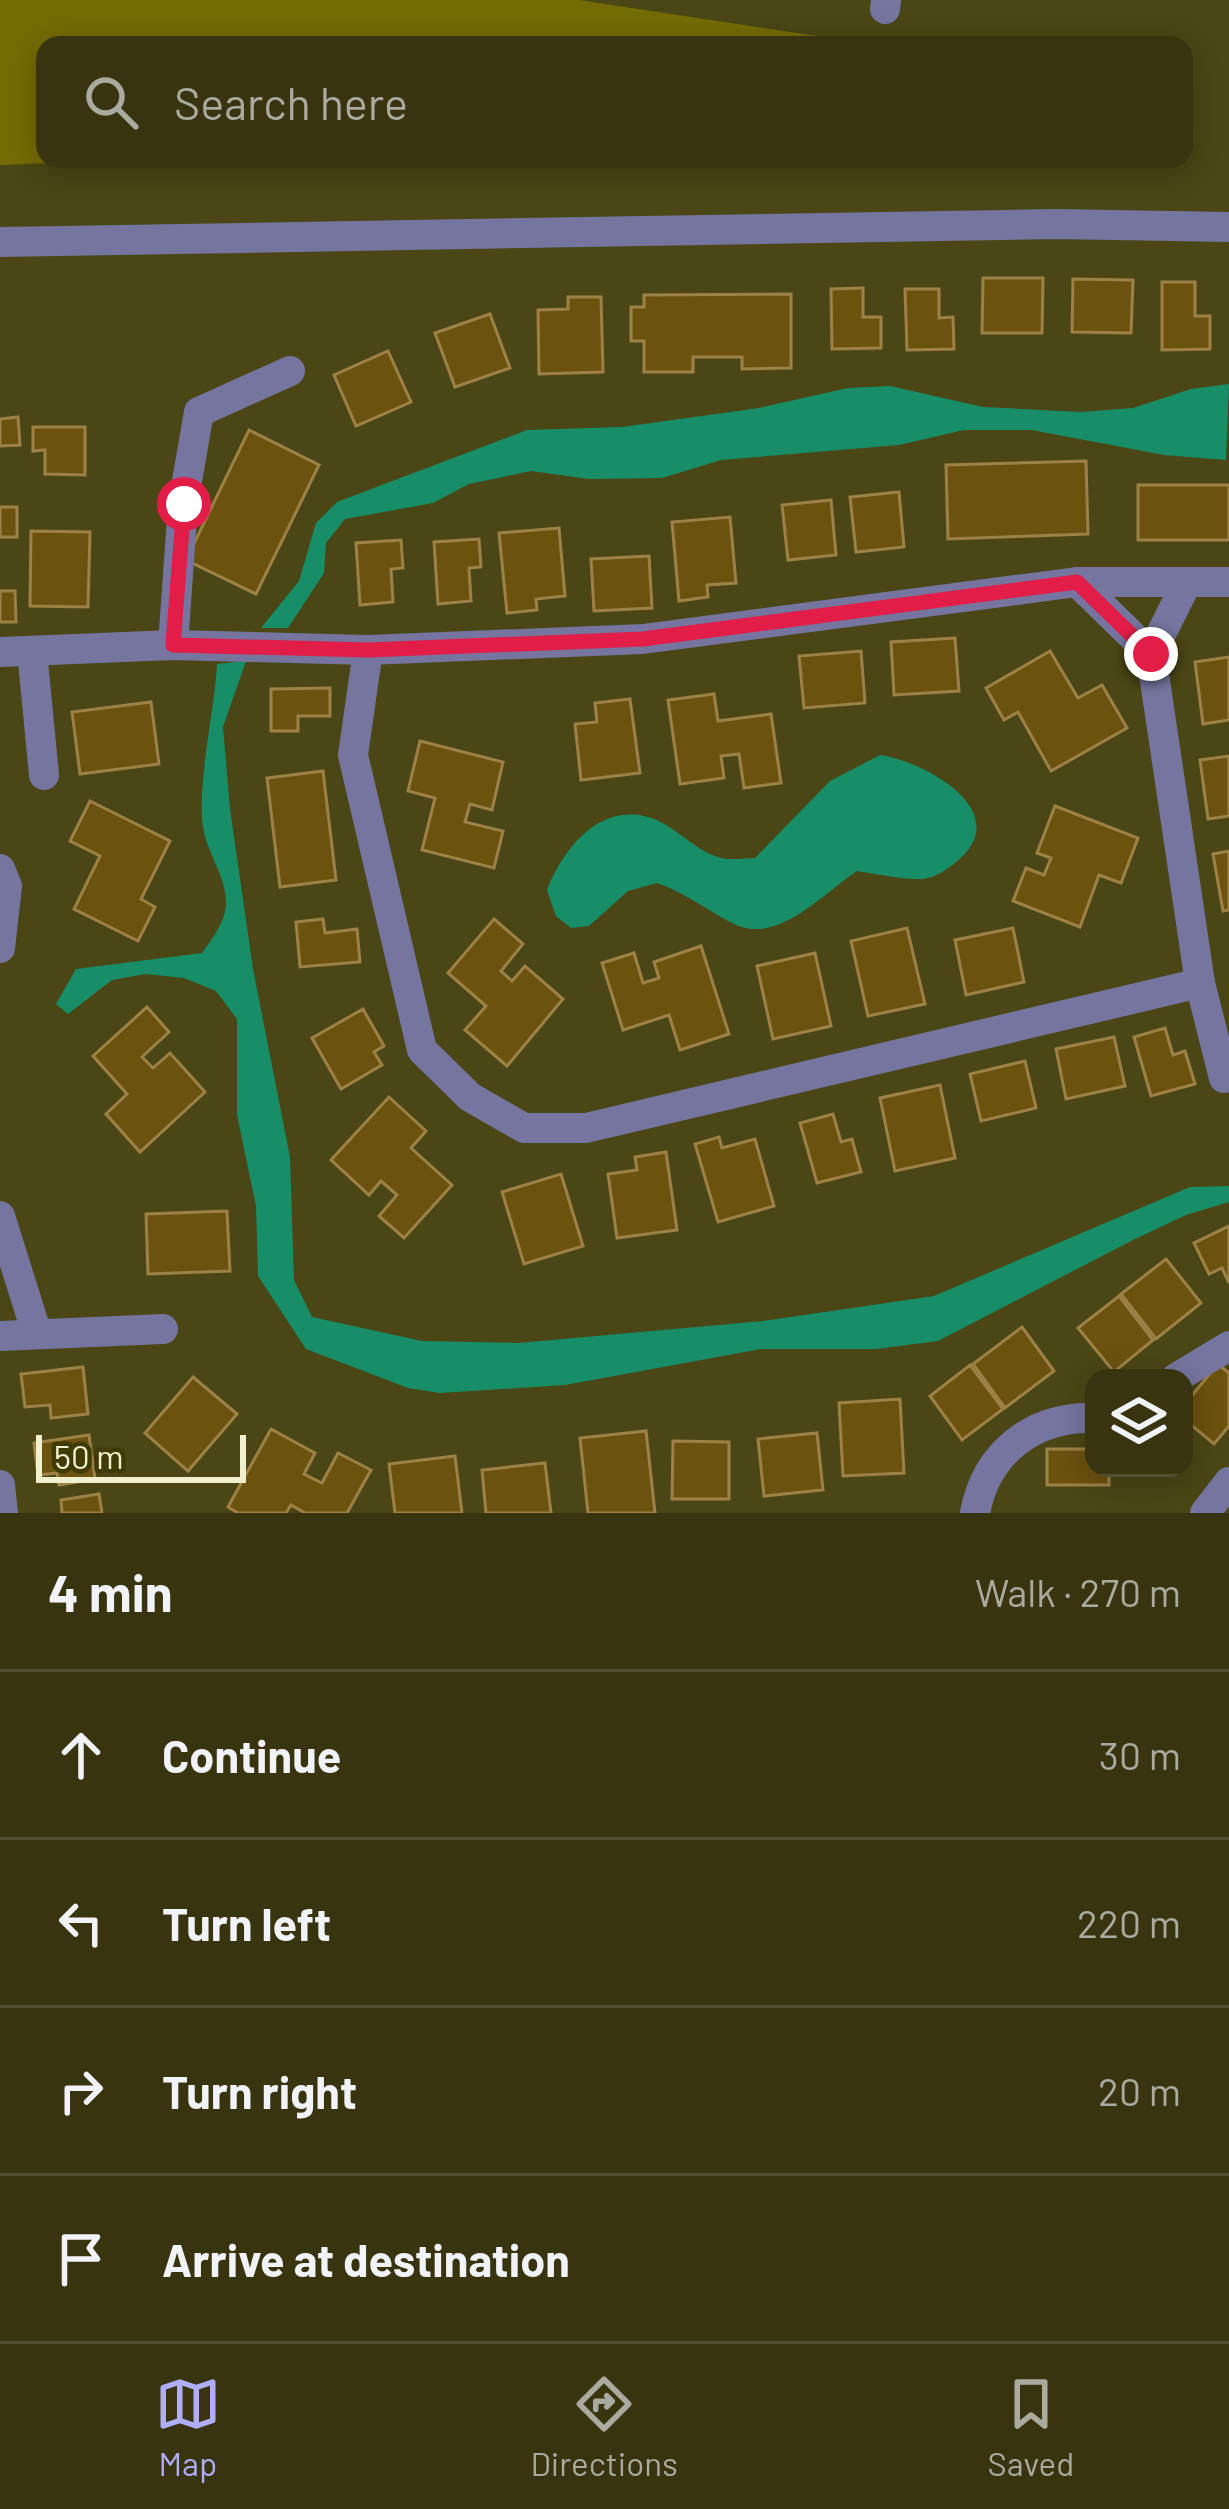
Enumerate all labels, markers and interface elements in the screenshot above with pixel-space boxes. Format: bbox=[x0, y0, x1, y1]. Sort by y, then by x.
search box bbox=[36, 36, 1193, 168]
icon: search bbox=[78, 69, 144, 135]
text: Search here bbox=[174, 75, 408, 129]
route start bbox=[157, 477, 211, 531]
route end bbox=[1124, 627, 1178, 681]
map controls bbox=[1085, 1369, 1193, 1477]
button: layers bbox=[1085, 1369, 1193, 1477]
scale bar bbox=[36, 1429, 246, 1482]
text: 50 m bbox=[54, 1436, 124, 1476]
text: 4 min bbox=[48, 1561, 173, 1622]
text: Walk · 270 m bbox=[975, 1568, 1181, 1615]
icon: ahead bbox=[48, 1722, 114, 1788]
text: Continue bbox=[162, 1728, 341, 1782]
text: 30 m bbox=[1099, 1731, 1181, 1778]
icon: left bbox=[48, 1890, 114, 1956]
text: Turn left bbox=[162, 1896, 331, 1950]
text: 220 m bbox=[1077, 1899, 1181, 1946]
icon: right bbox=[48, 2058, 114, 2124]
text: Turn right bbox=[162, 2064, 357, 2118]
text: 20 m bbox=[1098, 2067, 1181, 2114]
icon: arrive bbox=[48, 2226, 114, 2292]
text: Arrive at destination bbox=[162, 2232, 570, 2286]
tab: Map bbox=[155, 2371, 221, 2483]
tab: Directions bbox=[530, 2371, 678, 2483]
tab: Saved bbox=[988, 2371, 1074, 2483]

